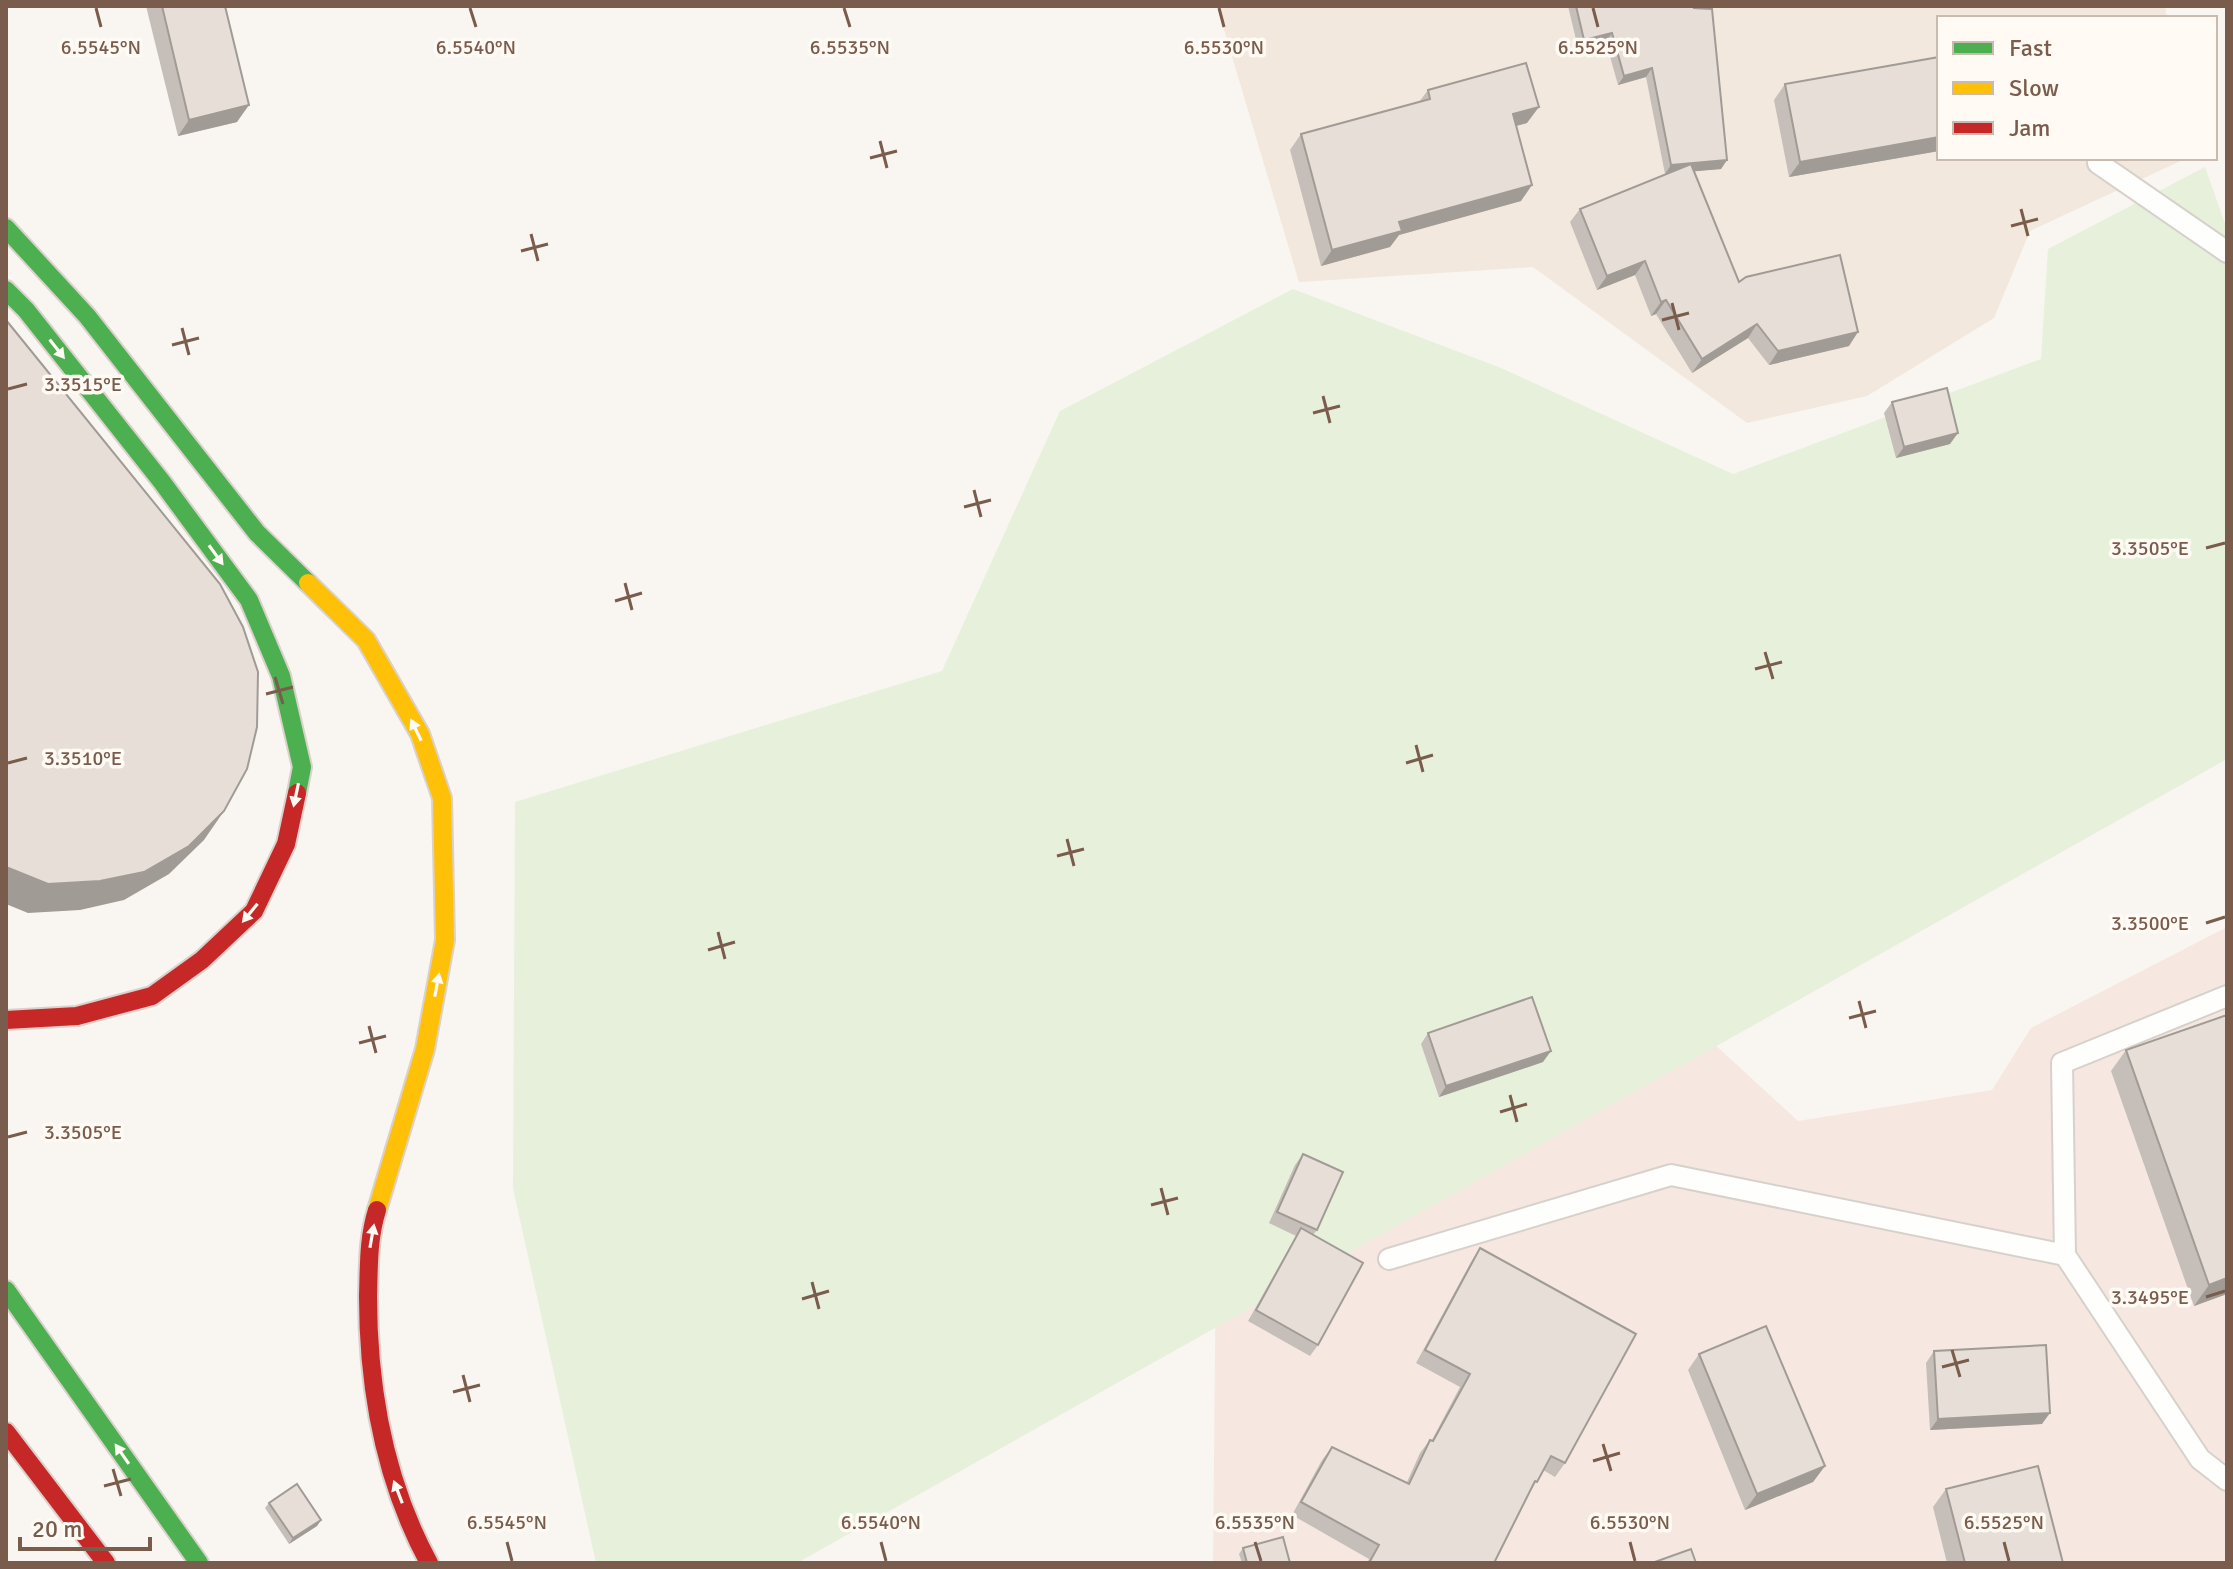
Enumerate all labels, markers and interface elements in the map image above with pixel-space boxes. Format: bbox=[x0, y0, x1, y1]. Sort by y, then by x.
legend bbox=[1937, 16, 2217, 160]
text: Fast bbox=[2009, 33, 2052, 63]
text: 6.5545°N bbox=[61, 35, 141, 60]
text: 6.5540°N bbox=[436, 35, 516, 60]
text: 6.5535°N bbox=[810, 35, 890, 60]
text: 6.5530°N bbox=[1184, 35, 1264, 60]
text: 6.5525°N bbox=[1558, 35, 1638, 60]
text: Slow bbox=[2009, 73, 2059, 103]
text: Jam bbox=[2009, 113, 2050, 143]
one-way arrow bbox=[48, 339, 65, 359]
text: 3.3515°E bbox=[44, 372, 122, 397]
text: 3.3505°E bbox=[2111, 536, 2189, 561]
one-way arrow bbox=[207, 545, 223, 565]
one-way arrow bbox=[409, 719, 423, 742]
text: 3.3510°E bbox=[44, 746, 122, 771]
one-way arrow bbox=[289, 782, 302, 807]
one-way arrow bbox=[242, 902, 259, 922]
text: 3.3500°E bbox=[2111, 911, 2189, 936]
one-way arrow bbox=[432, 972, 444, 997]
text: 3.3505°E bbox=[44, 1120, 122, 1145]
one-way arrow bbox=[366, 1223, 378, 1248]
text: 3.3495°E bbox=[2111, 1285, 2189, 1310]
one-way arrow bbox=[115, 1443, 130, 1464]
one-way arrow bbox=[391, 1480, 404, 1504]
scale bar bbox=[20, 1501, 150, 1551]
text: 6.5545°N bbox=[467, 1510, 547, 1535]
text: 6.5540°N bbox=[841, 1510, 921, 1535]
text: 6.5535°N bbox=[1215, 1510, 1295, 1535]
text: 6.5530°N bbox=[1590, 1510, 1670, 1535]
text: 6.5525°N bbox=[1964, 1510, 2044, 1535]
text: 20 m bbox=[32, 1514, 82, 1544]

